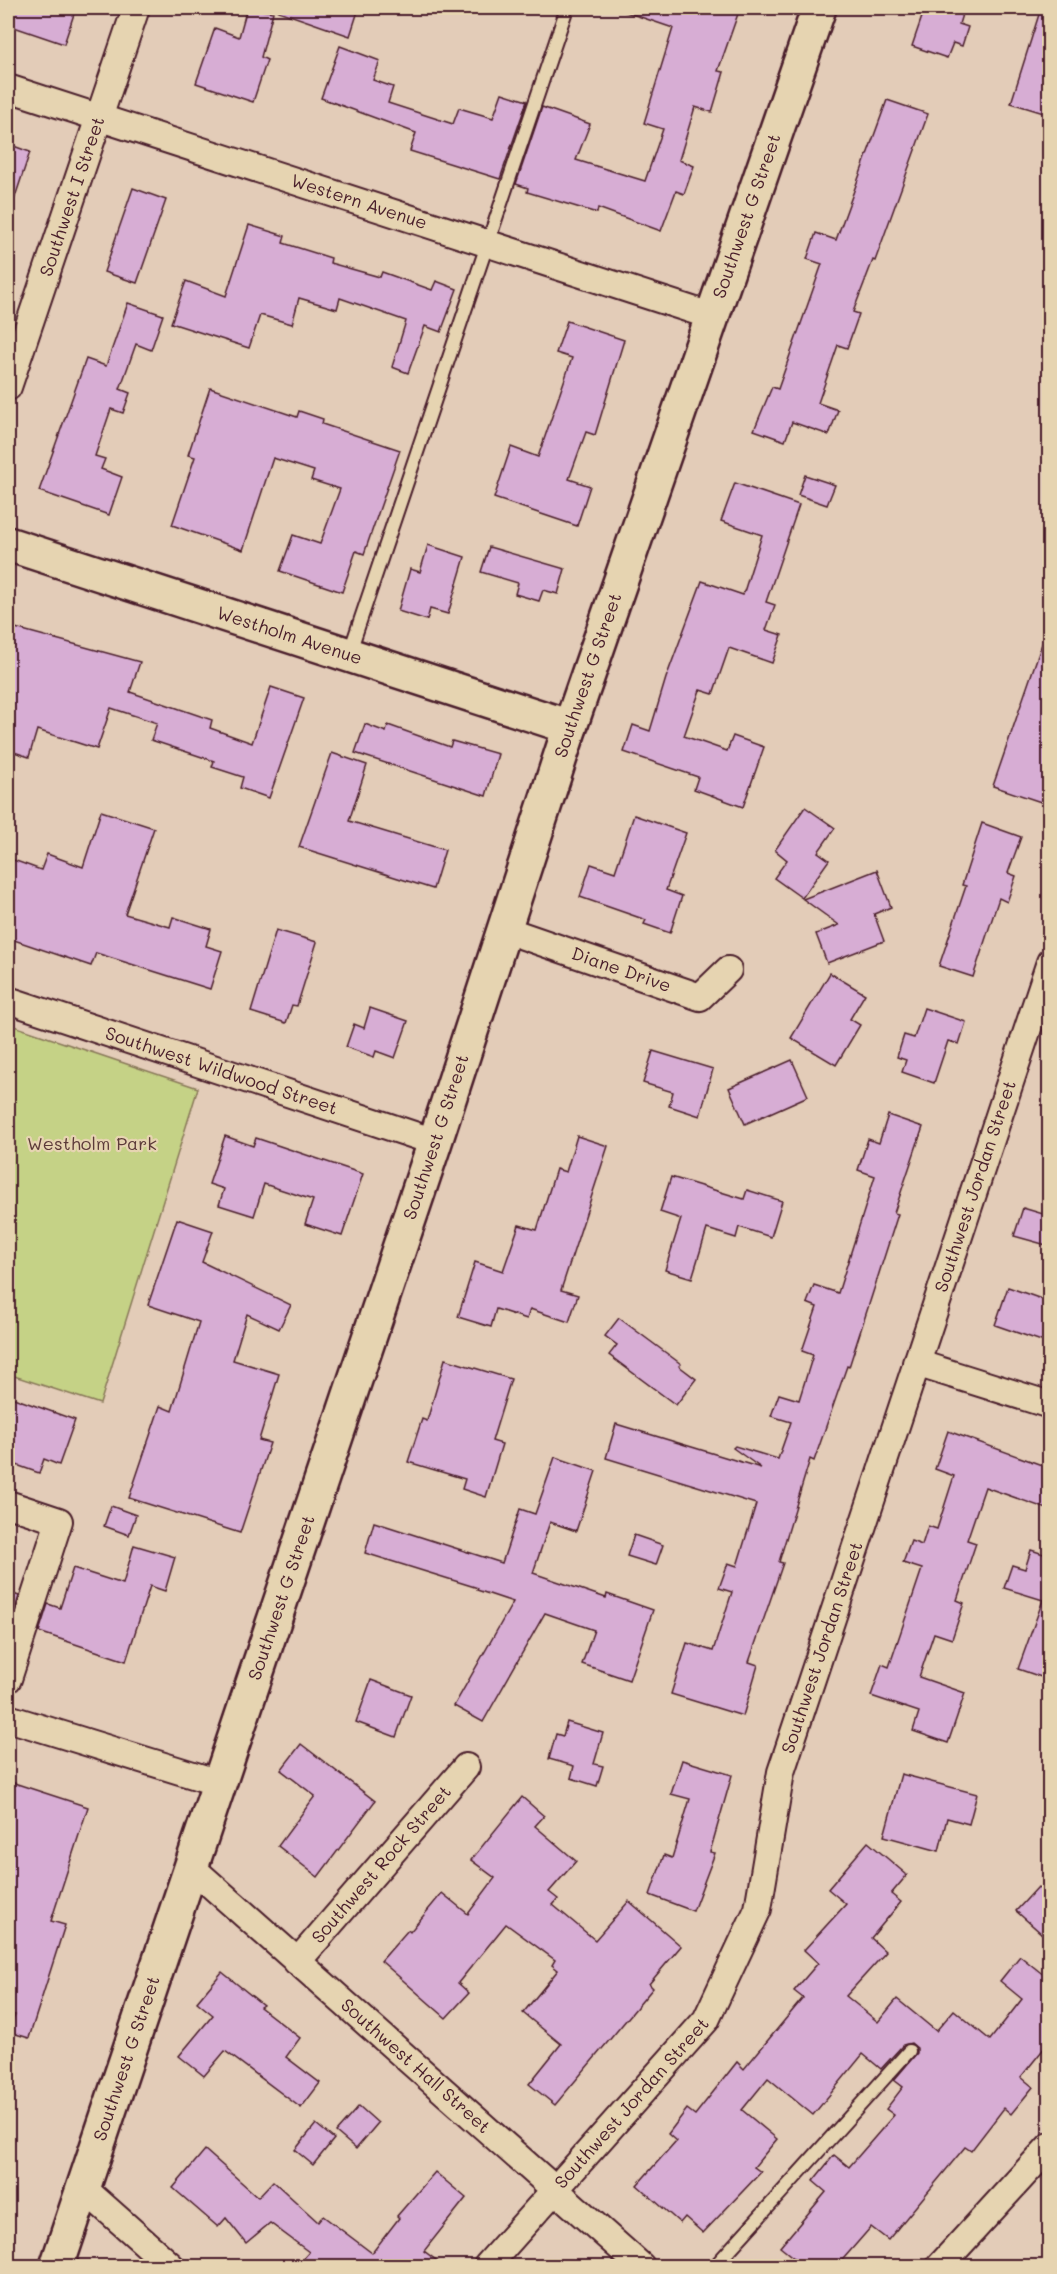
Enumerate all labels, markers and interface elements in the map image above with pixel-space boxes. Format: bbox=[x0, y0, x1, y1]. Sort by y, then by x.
street label: Southwest I Street bbox=[33, 113, 110, 279]
street label: Southwest G Street bbox=[706, 130, 786, 301]
street label: Western Avenue bbox=[288, 168, 431, 234]
street label: Southwest G Street bbox=[548, 589, 627, 761]
street label: Westholm Avenue bbox=[214, 600, 365, 670]
street label: Diane Drive bbox=[569, 941, 675, 997]
street label: Southwest Wildwood Street bbox=[103, 1020, 341, 1120]
street label: Southwest G Street bbox=[397, 1051, 474, 1223]
street label: Southwest Jordan Street bbox=[928, 1077, 1021, 1295]
park label: Westholm Park bbox=[27, 1131, 157, 1155]
street label: Southwest G Street bbox=[242, 1512, 320, 1683]
street label: Southwest Jordan Street bbox=[775, 1538, 868, 1756]
street label: Southwest Rock Street bbox=[306, 1780, 456, 1948]
street label: Southwest G Street bbox=[87, 1972, 165, 2144]
street label: Southwest Hall Street bbox=[336, 1992, 496, 2138]
street label: Southwest Jordan Street bbox=[549, 2012, 714, 2193]

